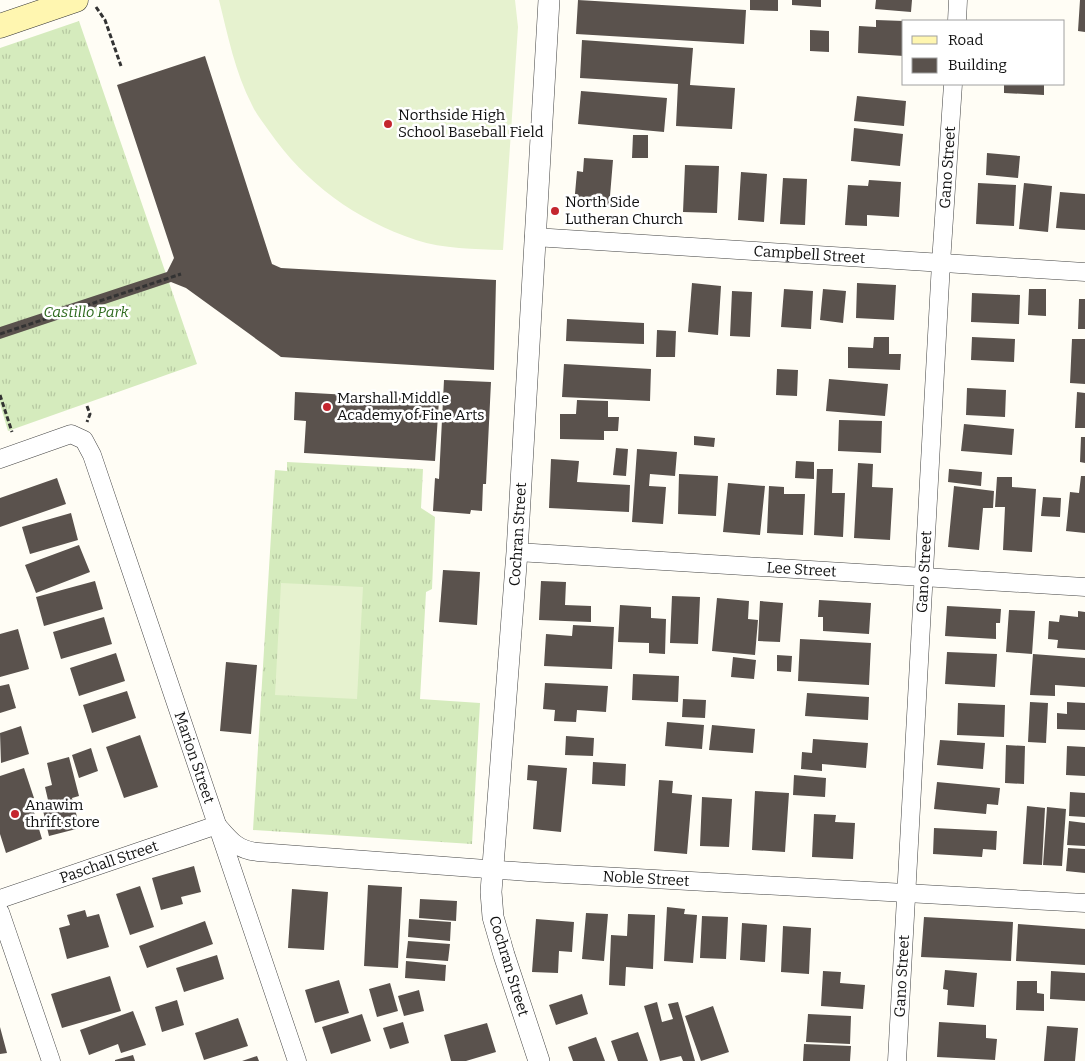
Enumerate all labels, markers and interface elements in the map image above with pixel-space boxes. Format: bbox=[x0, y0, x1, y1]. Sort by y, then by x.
legend bbox=[902, 20, 1065, 85]
text: Road bbox=[948, 31, 983, 49]
text: Building bbox=[948, 56, 1007, 74]
place label: Northside High School Baseball Field bbox=[398, 106, 544, 141]
marker: Northside High School Baseball Field bbox=[382, 118, 394, 130]
street label: Gano Street bbox=[936, 125, 959, 209]
place label: North Side Lutheran Church bbox=[565, 193, 684, 228]
marker: North Side Lutheran Church bbox=[549, 205, 561, 217]
street label: Campbell Street bbox=[753, 242, 866, 267]
park label: Castillo Park bbox=[43, 303, 129, 321]
place label: Marshall Middle Academy of Fine Arts bbox=[337, 389, 484, 424]
marker: Marshall Middle Academy of Fine Arts bbox=[321, 401, 333, 413]
street label: Cochran Street bbox=[505, 481, 530, 587]
street label: Gano Street bbox=[913, 529, 935, 614]
street label: Lee Street bbox=[766, 558, 837, 581]
street label: Marion Street bbox=[170, 709, 218, 806]
place label: Anawim thrift store bbox=[25, 796, 100, 831]
marker: Anawim thrift store bbox=[9, 808, 21, 820]
street label: Paschall Street bbox=[57, 837, 161, 887]
street label: Noble Street bbox=[602, 867, 691, 890]
street label: Cochran Street bbox=[485, 914, 533, 1019]
street label: Gano Street bbox=[890, 934, 913, 1018]

